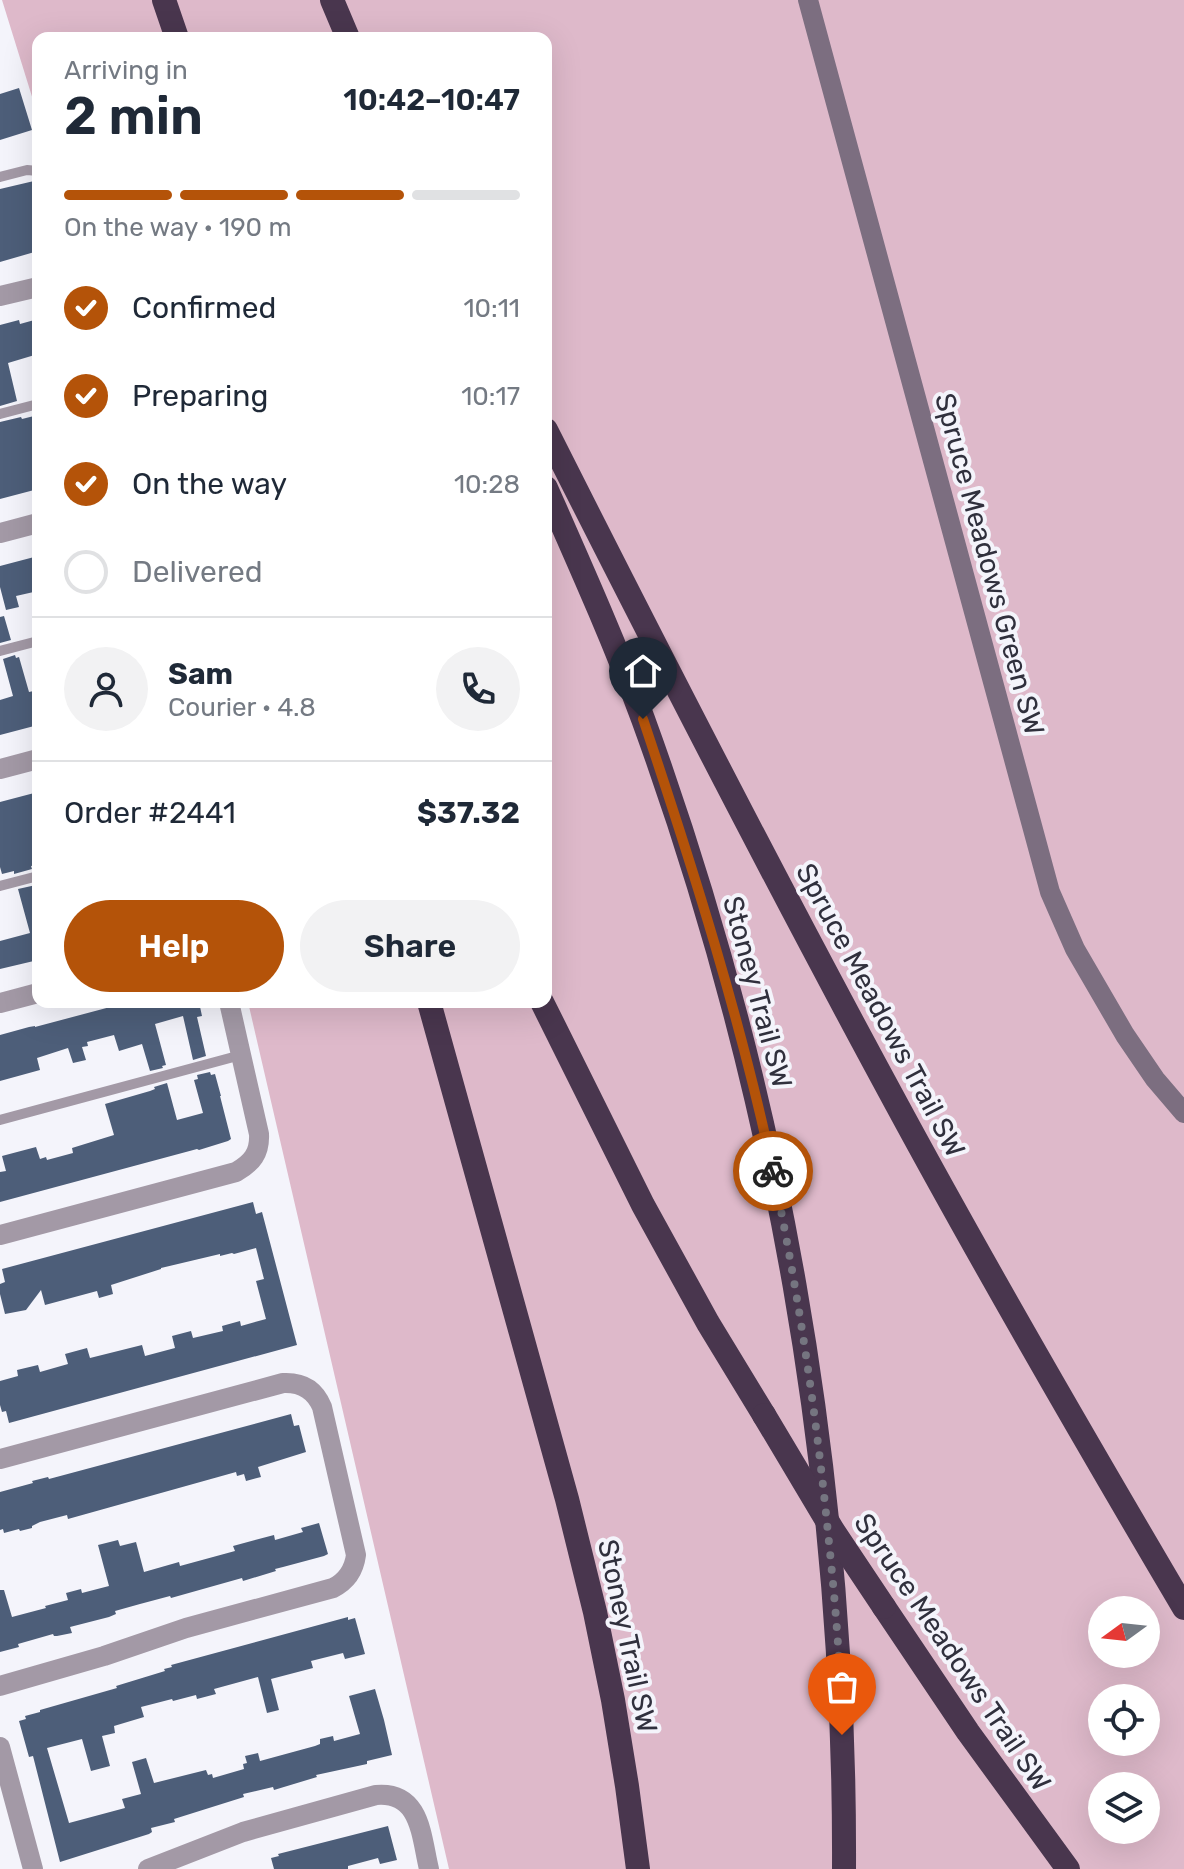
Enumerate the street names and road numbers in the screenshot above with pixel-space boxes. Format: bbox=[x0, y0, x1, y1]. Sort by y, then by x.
street label: Spruce Meadows Green SW bbox=[928, 390, 1051, 739]
street label: Spruce Meadows Trail SW bbox=[789, 858, 972, 1163]
street label: Stoney Trail SW bbox=[716, 893, 799, 1092]
street label: Spruce Meadows Trail SW bbox=[847, 1507, 1058, 1797]
street label: Stoney Trail SW bbox=[591, 1536, 664, 1736]

